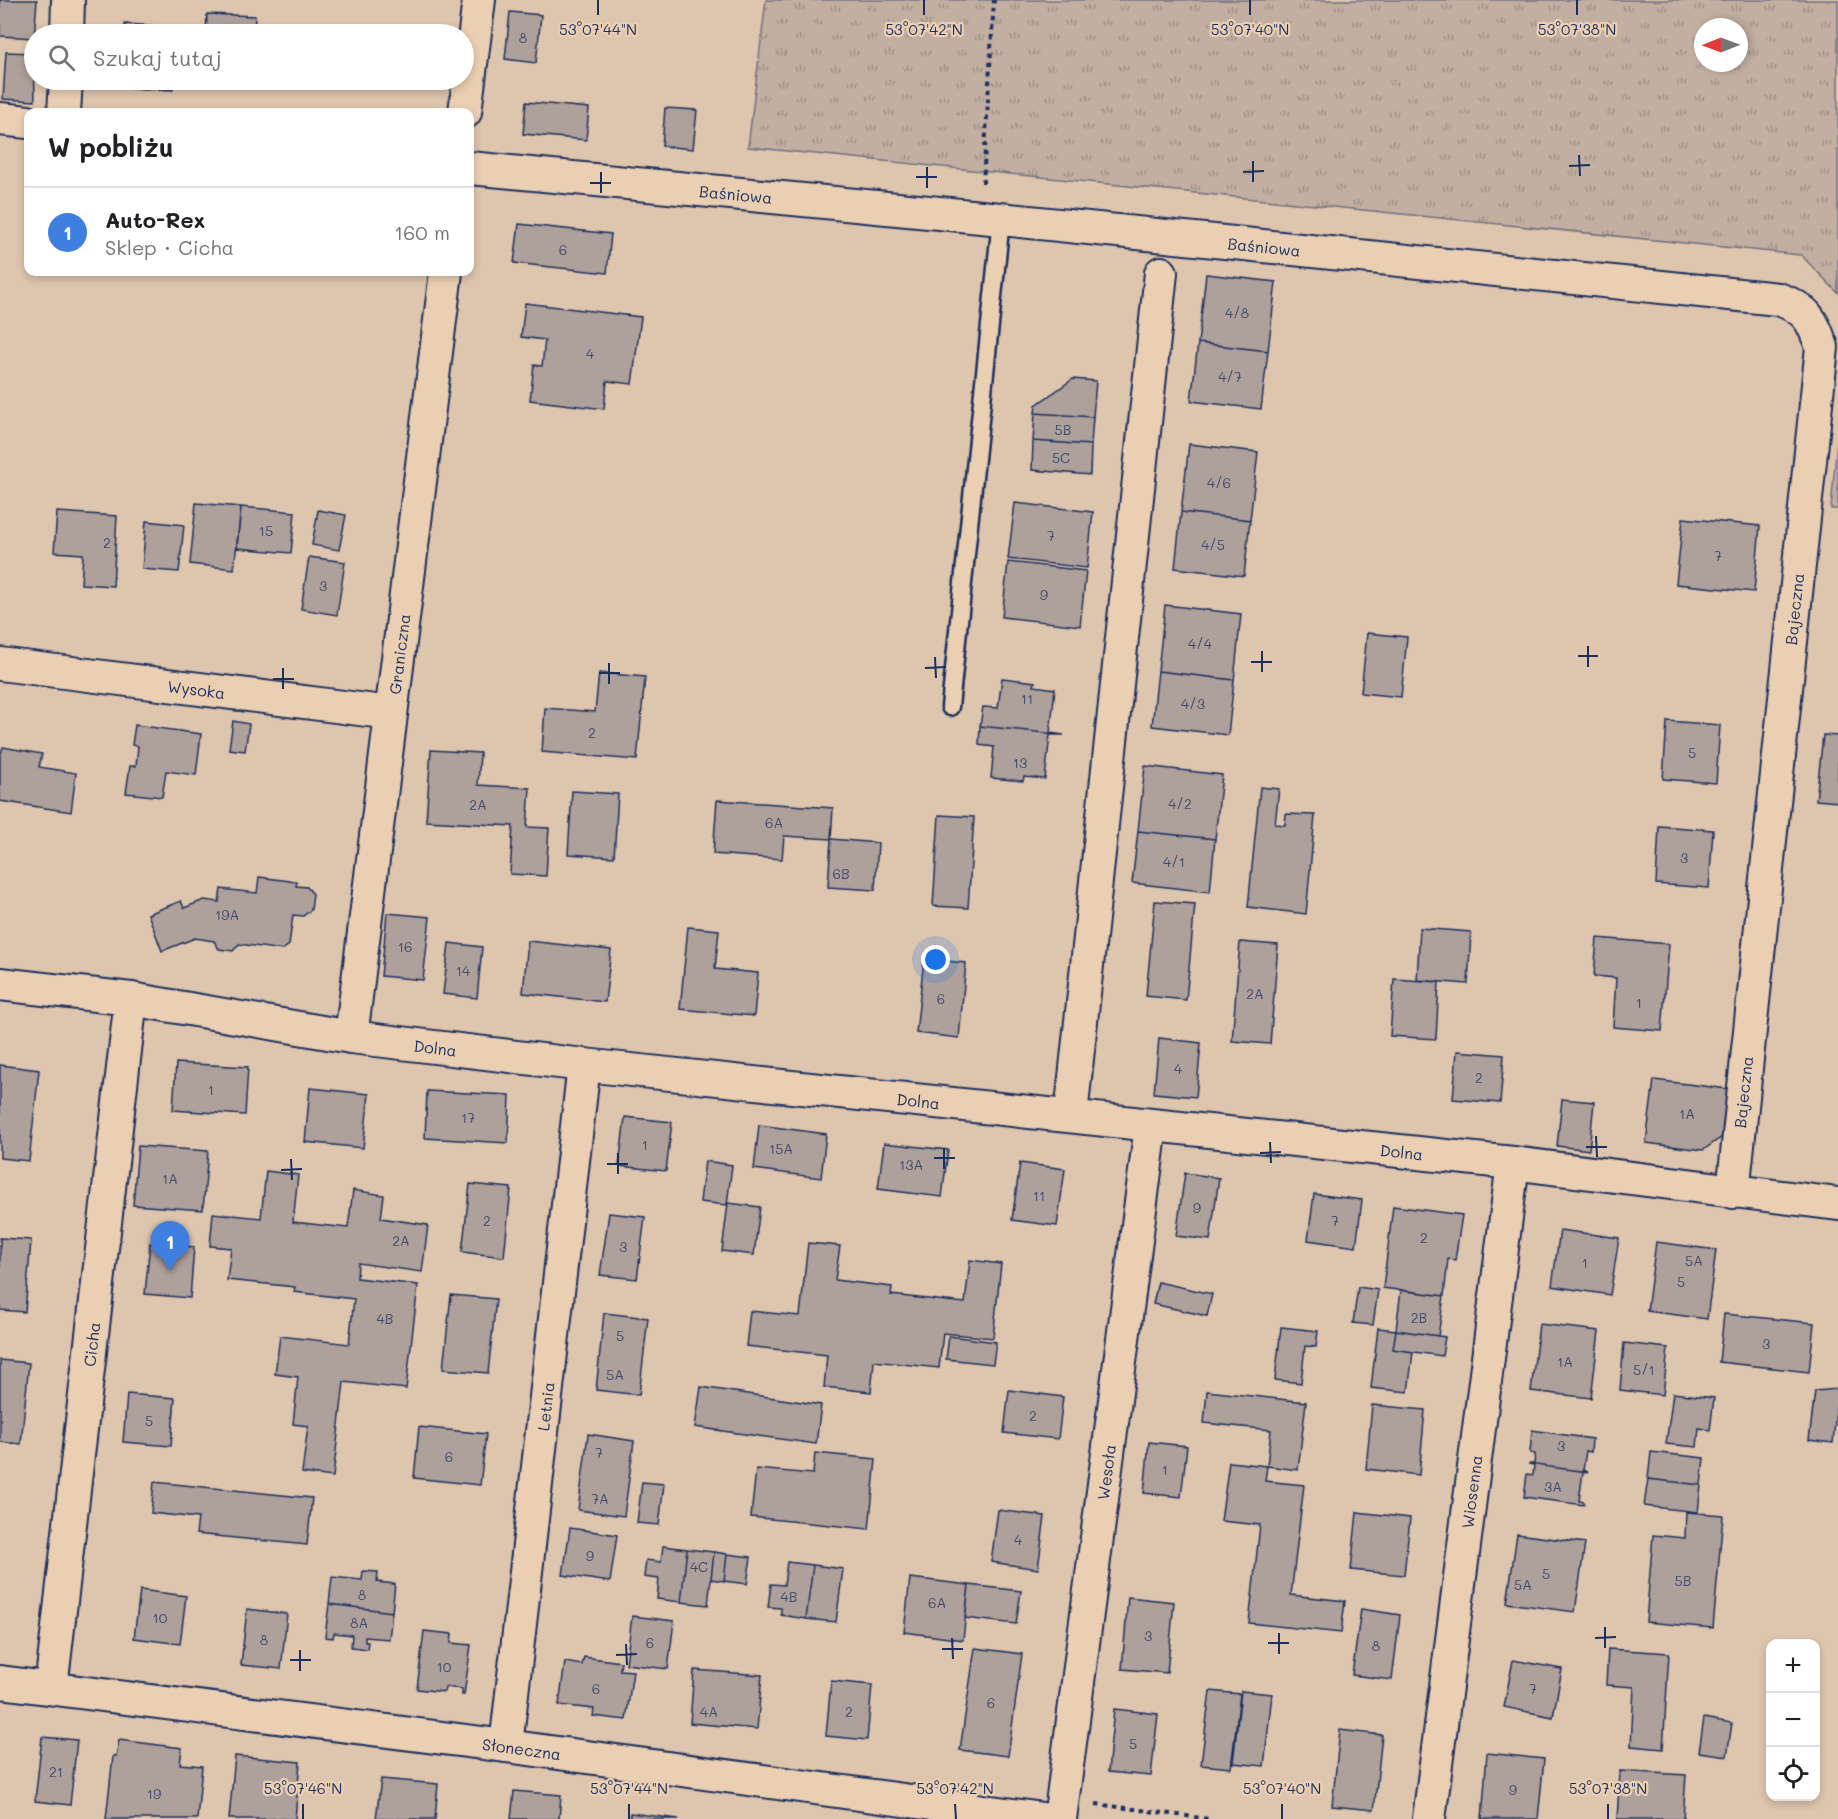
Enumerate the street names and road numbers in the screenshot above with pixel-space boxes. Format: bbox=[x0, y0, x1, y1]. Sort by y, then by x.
street label: Baśniowa bbox=[698, 180, 773, 207]
street label: Baśniowa bbox=[1227, 232, 1302, 260]
street label: Bajeczna bbox=[1780, 572, 1808, 646]
street label: Graniczna bbox=[383, 613, 414, 695]
street label: Wysoka bbox=[166, 675, 227, 703]
street label: Dolna bbox=[412, 1034, 458, 1060]
street label: Bajeczna bbox=[1729, 1055, 1757, 1129]
street label: Dolna bbox=[896, 1088, 941, 1113]
street label: Dolna bbox=[1379, 1139, 1424, 1164]
street label: Cicha bbox=[78, 1321, 104, 1368]
street label: Letnia bbox=[532, 1381, 558, 1432]
street label: Wesoła bbox=[1091, 1443, 1120, 1501]
street label: Wiosenna bbox=[1456, 1454, 1486, 1530]
street label: Słoneczna bbox=[481, 1733, 563, 1764]

